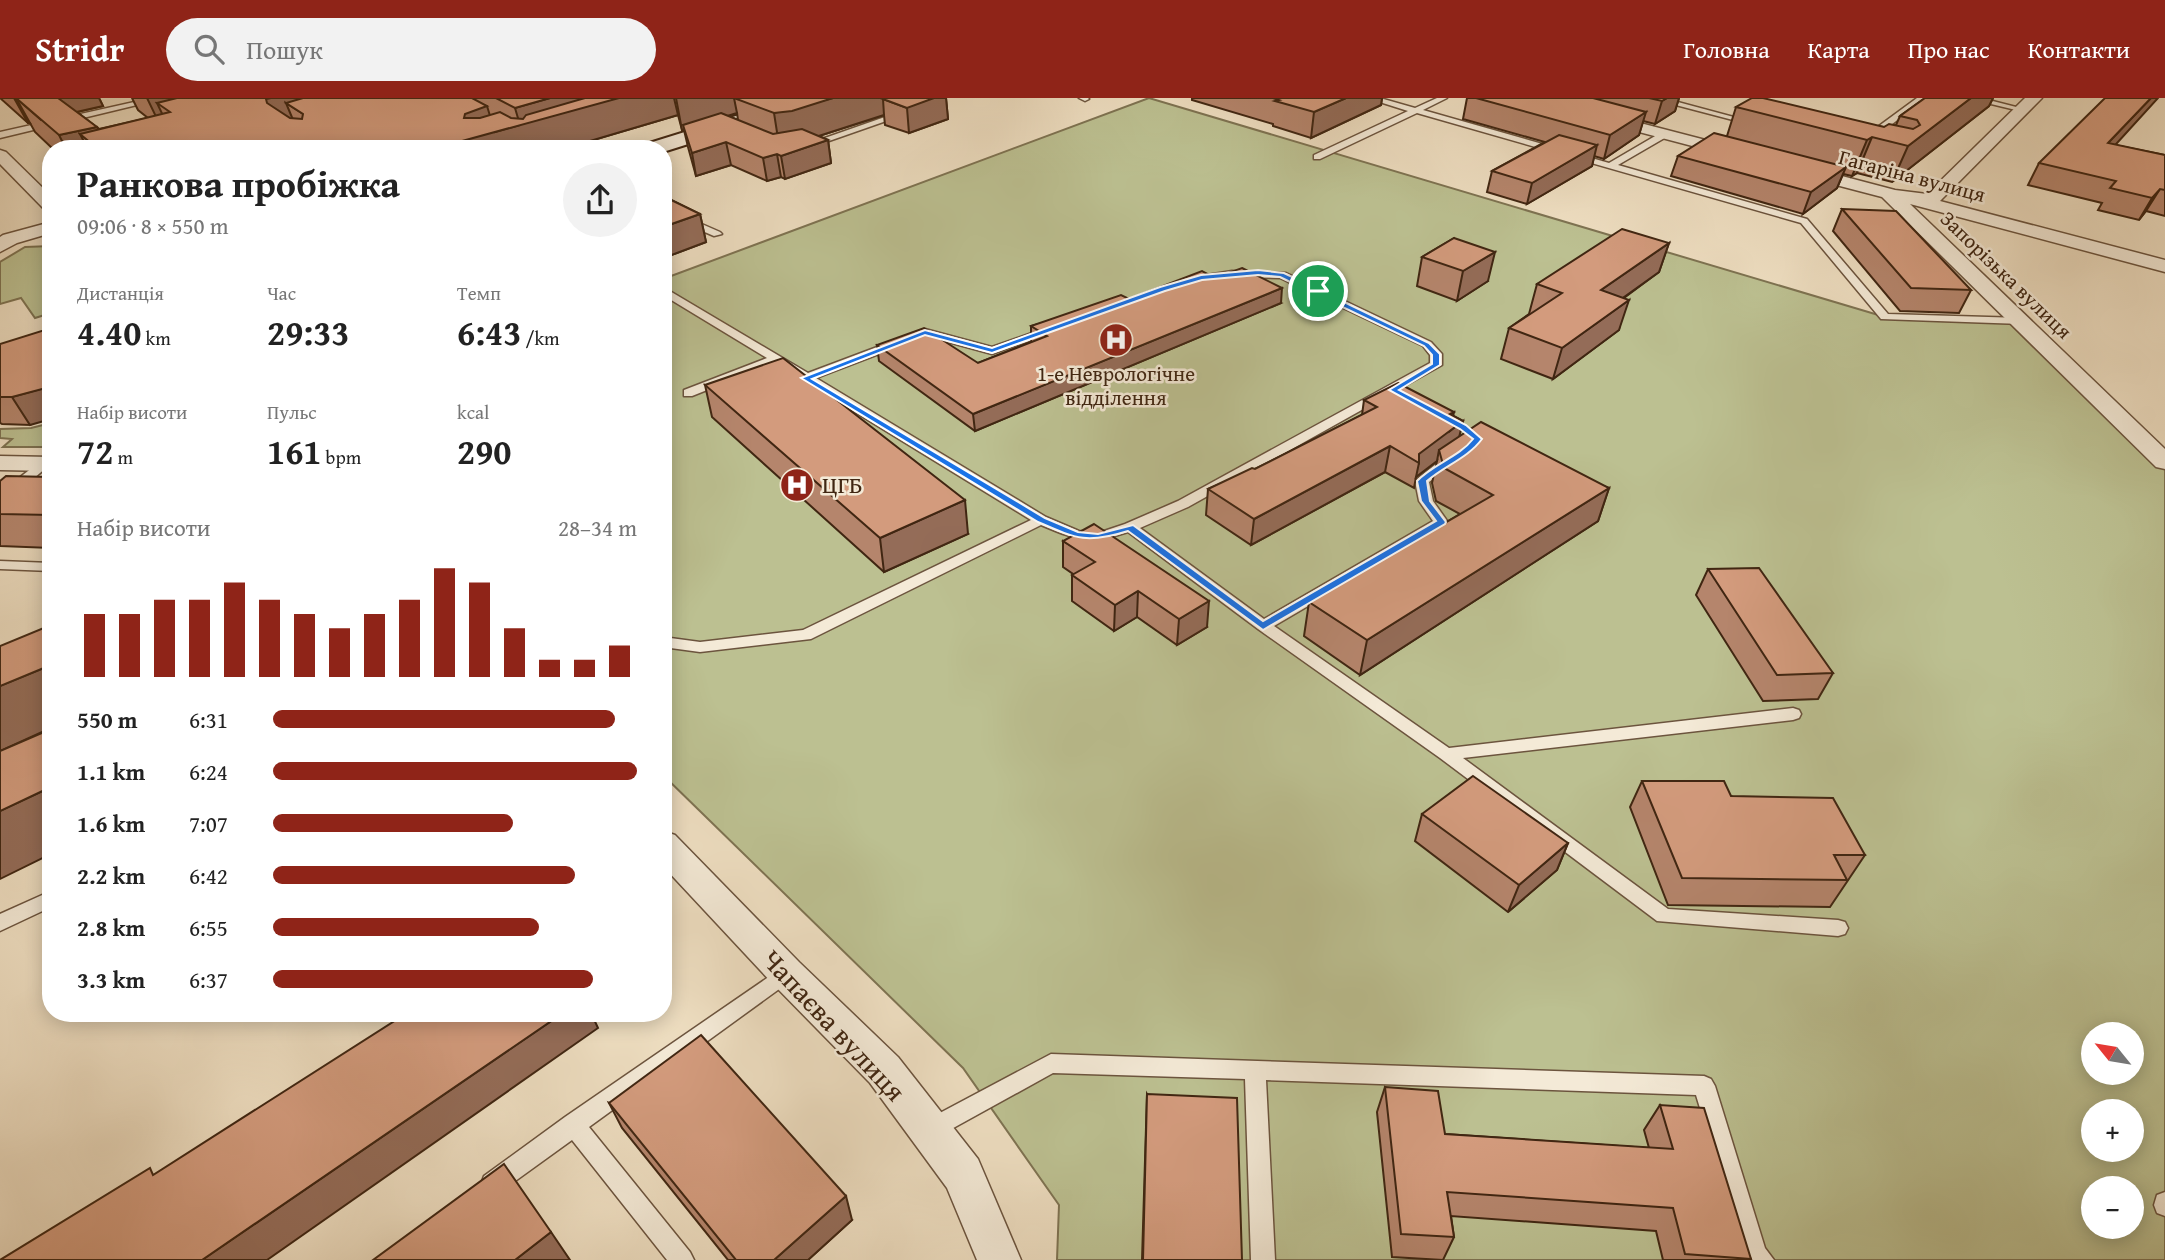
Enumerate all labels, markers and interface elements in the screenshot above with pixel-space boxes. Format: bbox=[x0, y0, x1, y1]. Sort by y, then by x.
search box bbox=[166, 18, 656, 81]
text: Stridr bbox=[35, 25, 124, 73]
icon: search bbox=[190, 30, 228, 68]
text: Пошук bbox=[246, 30, 323, 69]
text: Головна bbox=[1683, 32, 1770, 67]
text: Карта bbox=[1808, 32, 1870, 67]
text: Про нас bbox=[1908, 32, 1990, 67]
text: Контакти bbox=[2028, 32, 2130, 67]
street label: Гагаріна вулиця bbox=[1835, 141, 1989, 210]
text: Ранкова пробіжка bbox=[77, 155, 400, 211]
button: share bbox=[563, 163, 637, 237]
street label: Запорізька вулиця bbox=[1933, 203, 2080, 346]
text: 09:06 · 8 × 550 m bbox=[77, 209, 229, 242]
pin bbox=[1288, 261, 1348, 321]
icon: arrive bbox=[1299, 272, 1337, 310]
text: Дистанція bbox=[77, 279, 164, 307]
text: Час bbox=[267, 279, 296, 307]
text: Темп bbox=[457, 279, 501, 307]
text: 4.40 bbox=[77, 307, 141, 358]
text: 29:33 bbox=[267, 307, 349, 358]
text: 6:43 bbox=[457, 307, 521, 358]
hospital icon: 1-е Неврологічне відділення bbox=[1097, 321, 1135, 359]
text: km bbox=[141, 324, 171, 352]
text: /km bbox=[521, 324, 560, 352]
place label: 1-е Неврологічне відділення bbox=[1037, 358, 1195, 413]
text: Набір висоти bbox=[77, 398, 187, 426]
text: Пульс bbox=[267, 398, 317, 426]
text: kcal bbox=[457, 398, 489, 426]
text: 72 bbox=[77, 426, 113, 477]
text: 161 bbox=[267, 426, 321, 477]
text: 290 bbox=[457, 426, 511, 477]
text: m bbox=[113, 443, 133, 471]
text: bpm bbox=[321, 443, 361, 471]
hospital icon: ЦГБ bbox=[778, 466, 816, 504]
place label: ЦГБ bbox=[822, 467, 863, 502]
text: Набір висоти bbox=[77, 511, 211, 544]
text: 28–34 m bbox=[558, 511, 637, 544]
text: 550 m bbox=[77, 703, 138, 736]
text: 6:31 bbox=[189, 703, 228, 736]
text: 1.1 km bbox=[77, 755, 145, 788]
text: 6:24 bbox=[189, 755, 228, 788]
text: 1.6 km bbox=[77, 807, 145, 840]
text: 7:07 bbox=[189, 807, 228, 840]
text: 2.2 km bbox=[77, 859, 145, 892]
text: 6:42 bbox=[189, 859, 228, 892]
text: 2.8 km bbox=[77, 911, 145, 944]
text: 6:55 bbox=[189, 911, 228, 944]
street label: Чапаєва вулиця bbox=[753, 939, 916, 1110]
text: 3.3 km bbox=[77, 963, 145, 996]
text: 6:37 bbox=[189, 963, 228, 996]
north arrow bbox=[2081, 1022, 2144, 1085]
map controls bbox=[2081, 1022, 2144, 1239]
button: + bbox=[2081, 1099, 2144, 1162]
button: − bbox=[2081, 1176, 2144, 1239]

